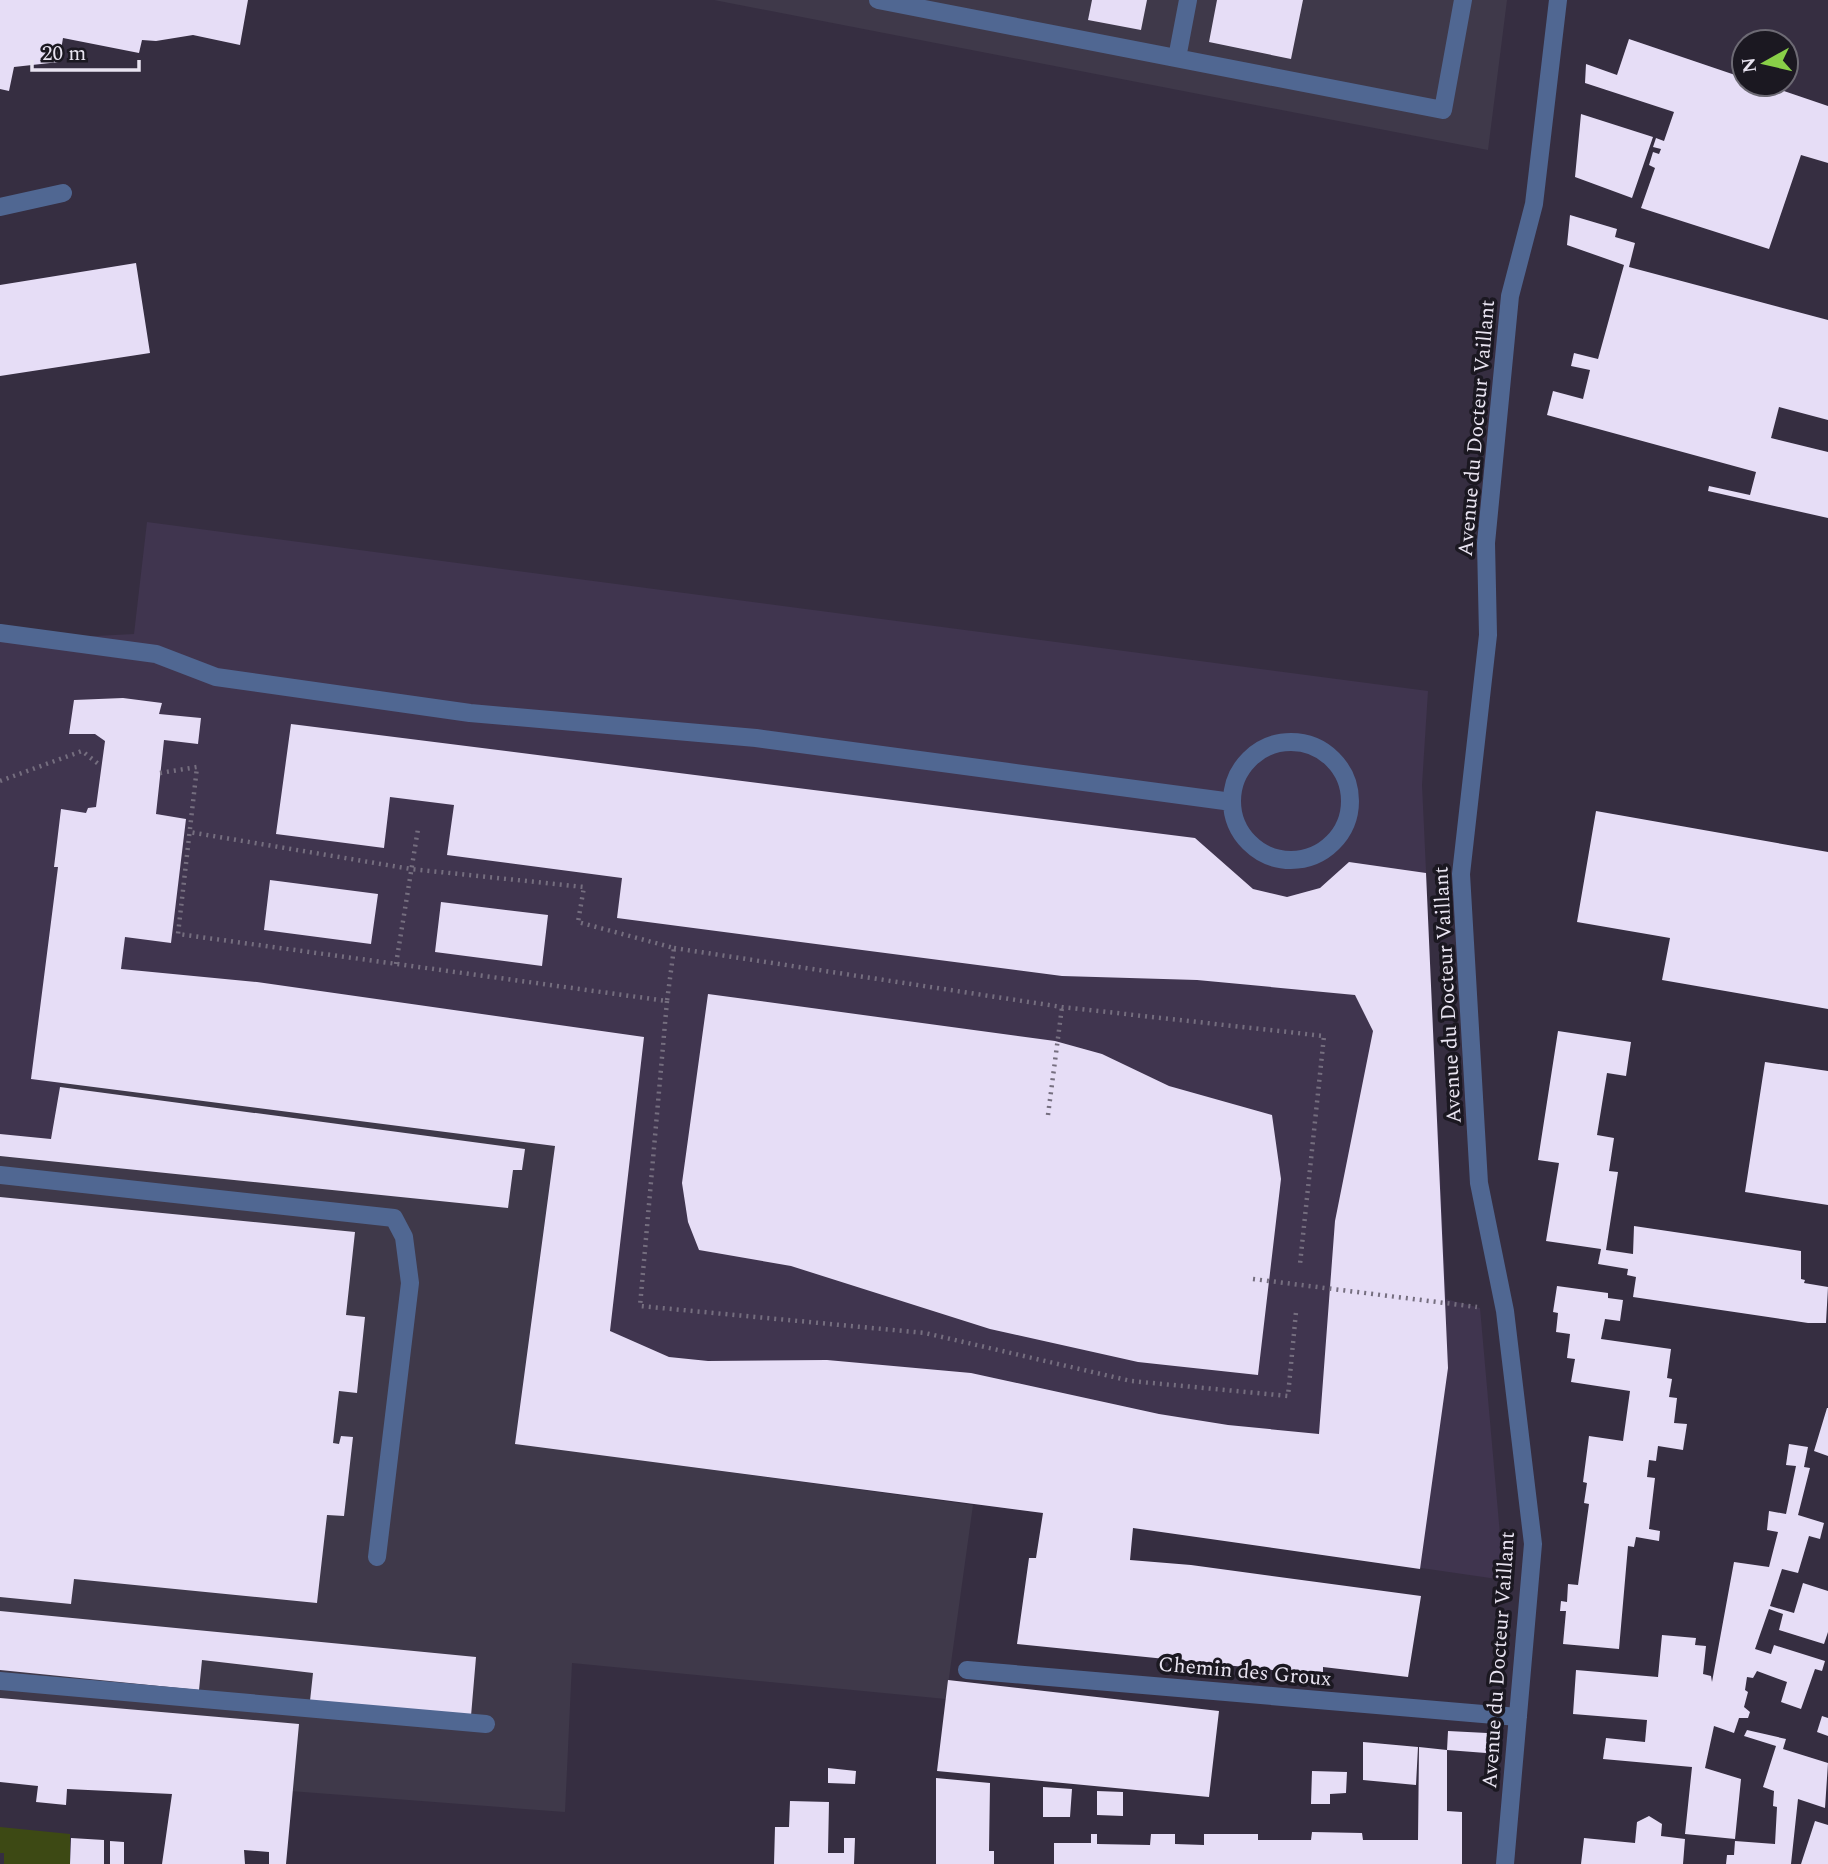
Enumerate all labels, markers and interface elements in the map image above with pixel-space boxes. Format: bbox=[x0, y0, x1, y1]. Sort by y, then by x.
scale bar bbox=[32, 28, 138, 72]
north arrow bbox=[1730, 28, 1800, 98]
text: 20 m bbox=[42, 38, 86, 70]
text: N bbox=[1734, 55, 1765, 75]
street label: Avenue du Docteur Vaillant bbox=[1450, 298, 1504, 558]
street label: Avenue du Docteur Vaillant bbox=[1425, 865, 1471, 1124]
street label: Avenue du Docteur Vaillant bbox=[1474, 1530, 1524, 1790]
street label: Chemin des Groux bbox=[1157, 1648, 1333, 1696]

